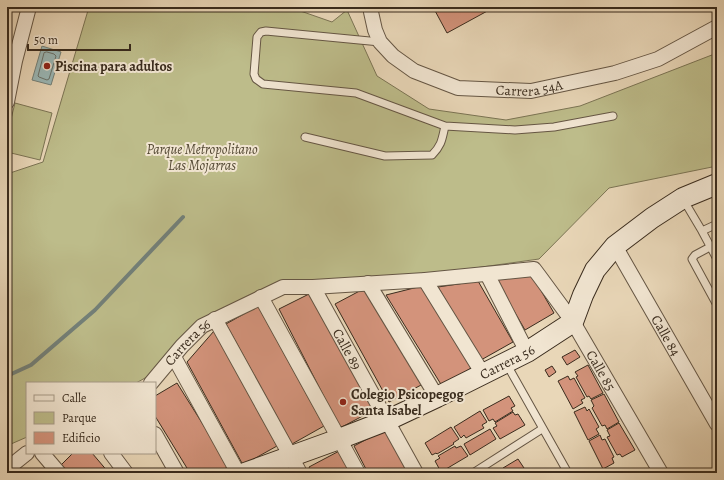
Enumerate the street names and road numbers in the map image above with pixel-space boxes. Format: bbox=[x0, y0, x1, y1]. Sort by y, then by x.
street label: Carrera 54A bbox=[495, 75, 565, 101]
street label: Calle 84 bbox=[647, 311, 685, 359]
street label: Carrera 56 bbox=[160, 314, 213, 370]
street label: Calle 89 bbox=[328, 325, 366, 373]
street label: Carrera 56 bbox=[476, 340, 538, 384]
street label: Calle 85 bbox=[582, 347, 620, 394]

